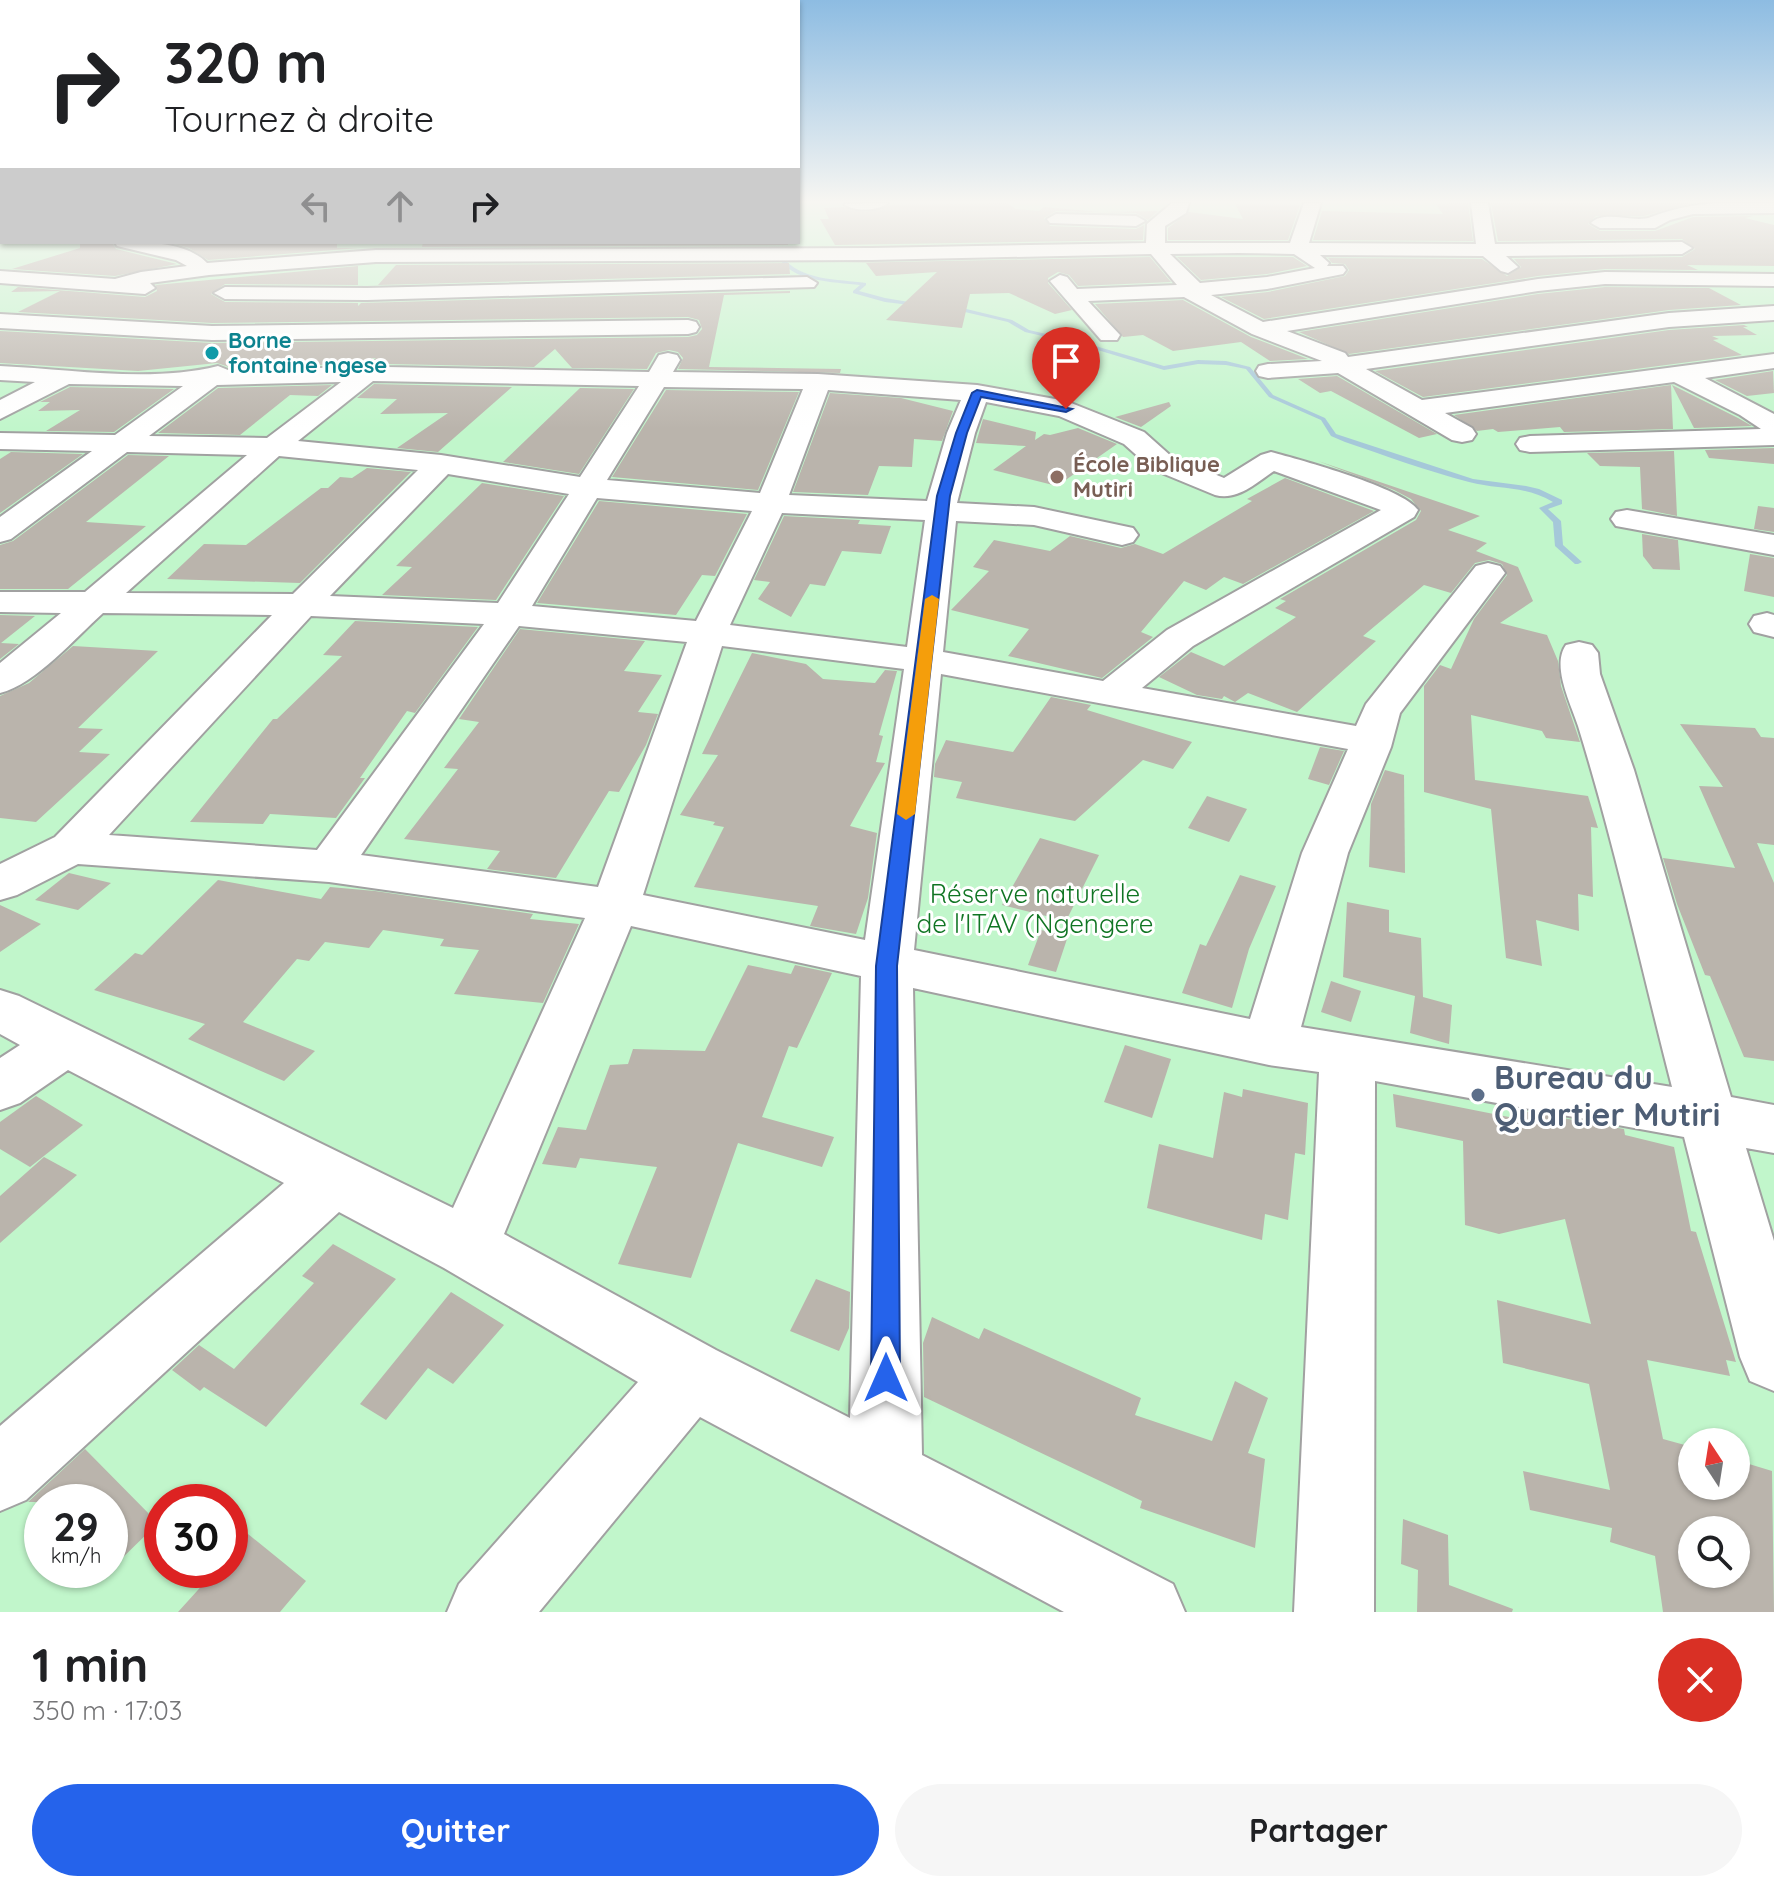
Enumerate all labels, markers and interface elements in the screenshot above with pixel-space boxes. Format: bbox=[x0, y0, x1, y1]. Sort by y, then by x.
text: 320 m bbox=[164, 27, 328, 97]
icon: right bbox=[32, 32, 136, 136]
text: Tournez à droite bbox=[164, 96, 434, 141]
icon: left bbox=[294, 184, 338, 228]
icon: ahead bbox=[378, 184, 422, 228]
icon: right bbox=[462, 184, 506, 228]
place label: Borne fontaine ngese bbox=[228, 326, 387, 379]
pin bbox=[1032, 327, 1100, 409]
icon: arrive bbox=[1044, 339, 1088, 383]
marker: Borne fontaine ngese bbox=[203, 344, 221, 362]
place label: École Biblique Mutiri bbox=[1073, 450, 1220, 503]
marker: École Biblique Mutiri bbox=[1048, 468, 1066, 486]
park label: Réserve naturelle de l'ITAV (Ngengere bbox=[917, 877, 1153, 940]
place label: Bureau du Quartier Mutiri bbox=[1494, 1057, 1720, 1134]
marker: Bureau du Quartier Mutiri bbox=[1469, 1086, 1487, 1104]
position arrow bbox=[844, 1336, 928, 1420]
north arrow bbox=[1678, 1428, 1750, 1500]
map controls bbox=[1678, 1428, 1750, 1588]
speed limit sign: 30 bbox=[144, 1484, 248, 1588]
text: 29 bbox=[53, 1501, 99, 1551]
button: search bbox=[1678, 1516, 1750, 1588]
text: km/h bbox=[51, 1543, 101, 1568]
text: 1 min bbox=[32, 1634, 148, 1694]
button: close bbox=[1658, 1638, 1742, 1722]
text: 350 m · 17:03 bbox=[32, 1694, 182, 1727]
button: Quitter bbox=[32, 1784, 879, 1876]
button: Partager bbox=[895, 1784, 1742, 1876]

